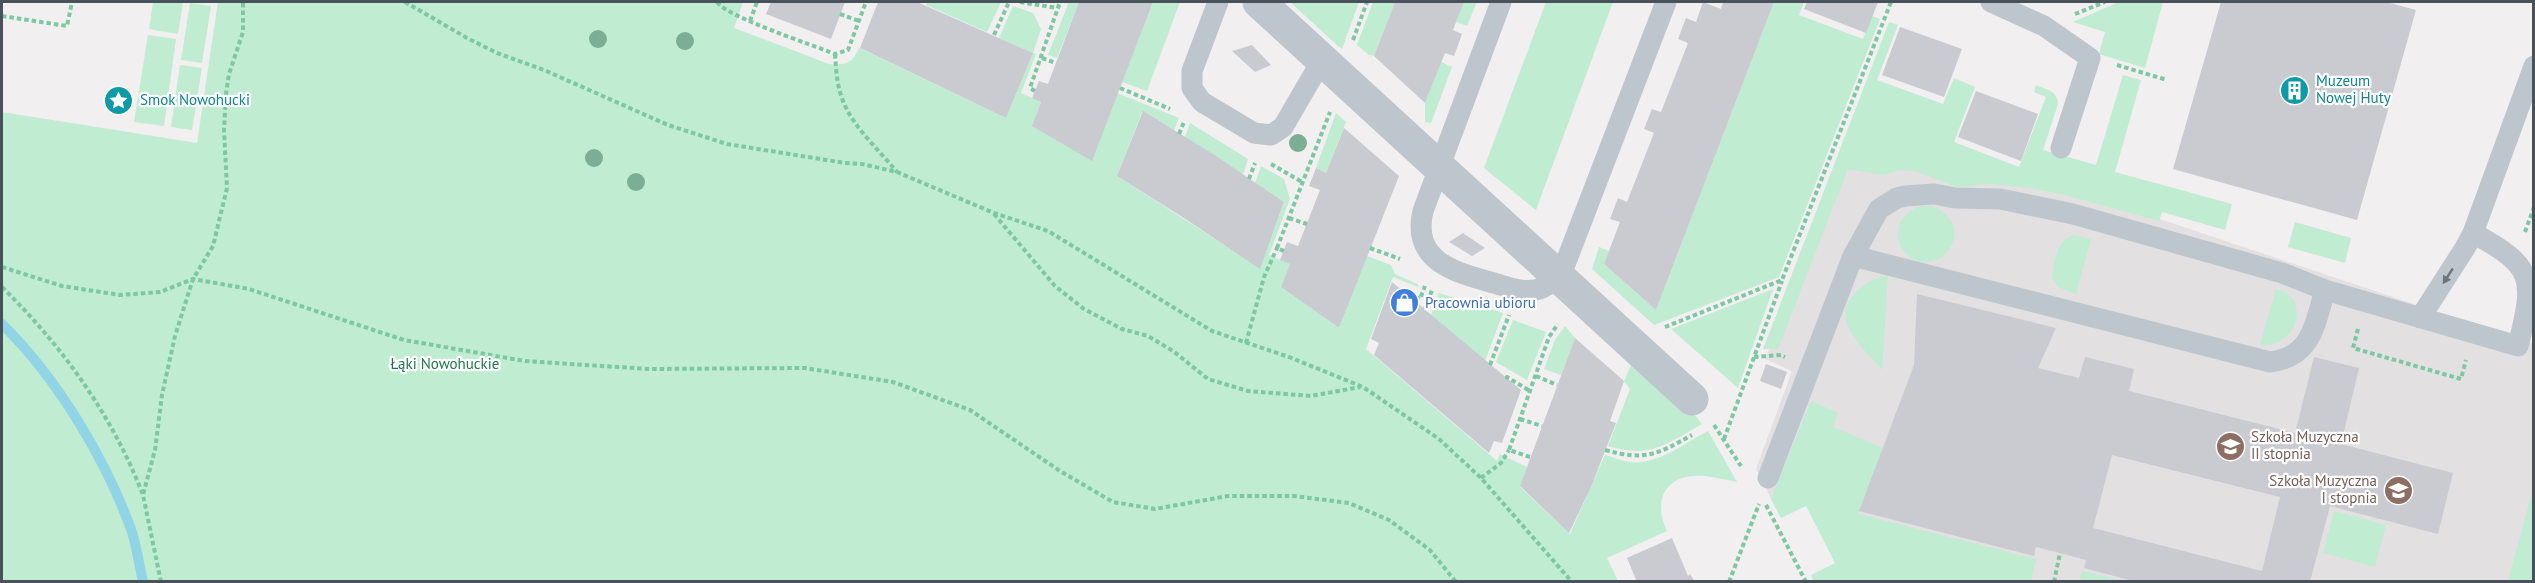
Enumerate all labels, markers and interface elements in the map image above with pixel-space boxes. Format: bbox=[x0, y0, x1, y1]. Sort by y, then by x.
place label: Muzeum Nowej Huty bbox=[2316, 71, 2391, 107]
building icon: Muzeum Nowej Huty bbox=[2279, 74, 2311, 106]
place icon: Smok Nowohucki bbox=[103, 84, 135, 116]
place label: Smok Nowohucki bbox=[140, 90, 250, 109]
one-way arrow bbox=[2443, 268, 2454, 284]
shop icon: Pracownia ubioru bbox=[1388, 287, 1420, 319]
place label: Pracownia ubioru bbox=[1425, 293, 1536, 312]
park label: Łąki Nowohuckie bbox=[391, 354, 499, 373]
place label: Szkoła Muzyczna II stopnia bbox=[2251, 427, 2359, 463]
school or university icon: Szkoła Muzyczna II stopnia bbox=[2214, 430, 2246, 462]
place label: Szkoła Muzyczna I stopnia bbox=[2269, 471, 2377, 507]
school or university icon: Szkoła Muzyczna I stopnia bbox=[2382, 474, 2414, 506]

